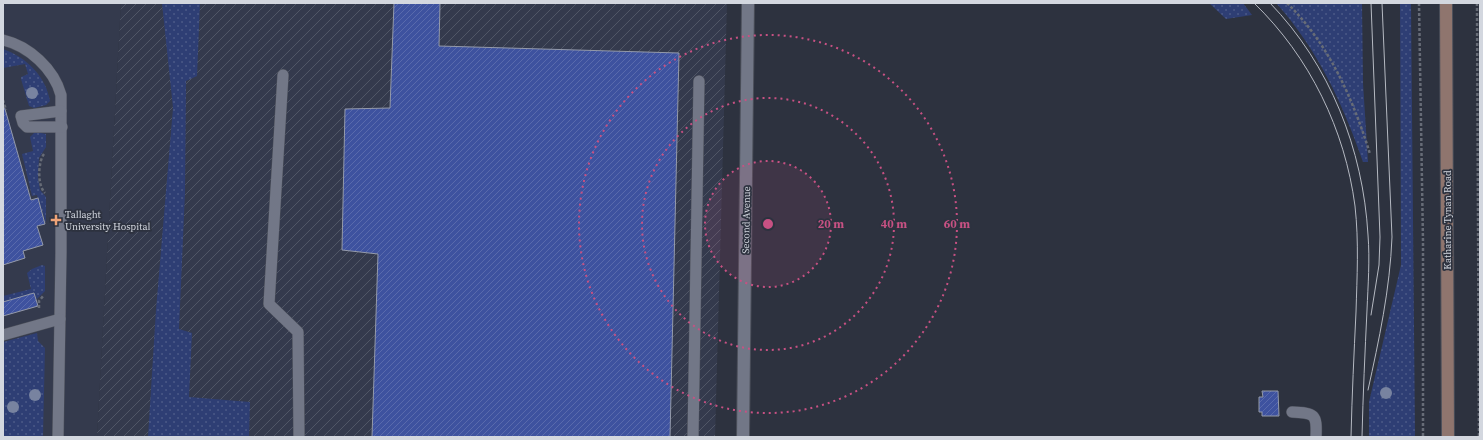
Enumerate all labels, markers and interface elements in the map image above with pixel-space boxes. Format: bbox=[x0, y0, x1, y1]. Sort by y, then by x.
street label: Katharine Tynan Road bbox=[1441, 170, 1454, 270]
street label: Second Avenue bbox=[739, 186, 753, 254]
place label: Tallaght University Hospital bbox=[65, 208, 151, 233]
marker: Tallaght University Hospital bbox=[50, 214, 62, 226]
text: 20 m bbox=[818, 216, 844, 232]
text: 40 m bbox=[881, 216, 907, 232]
text: 60 m bbox=[944, 216, 970, 232]
centre of rings bbox=[761, 217, 775, 231]

